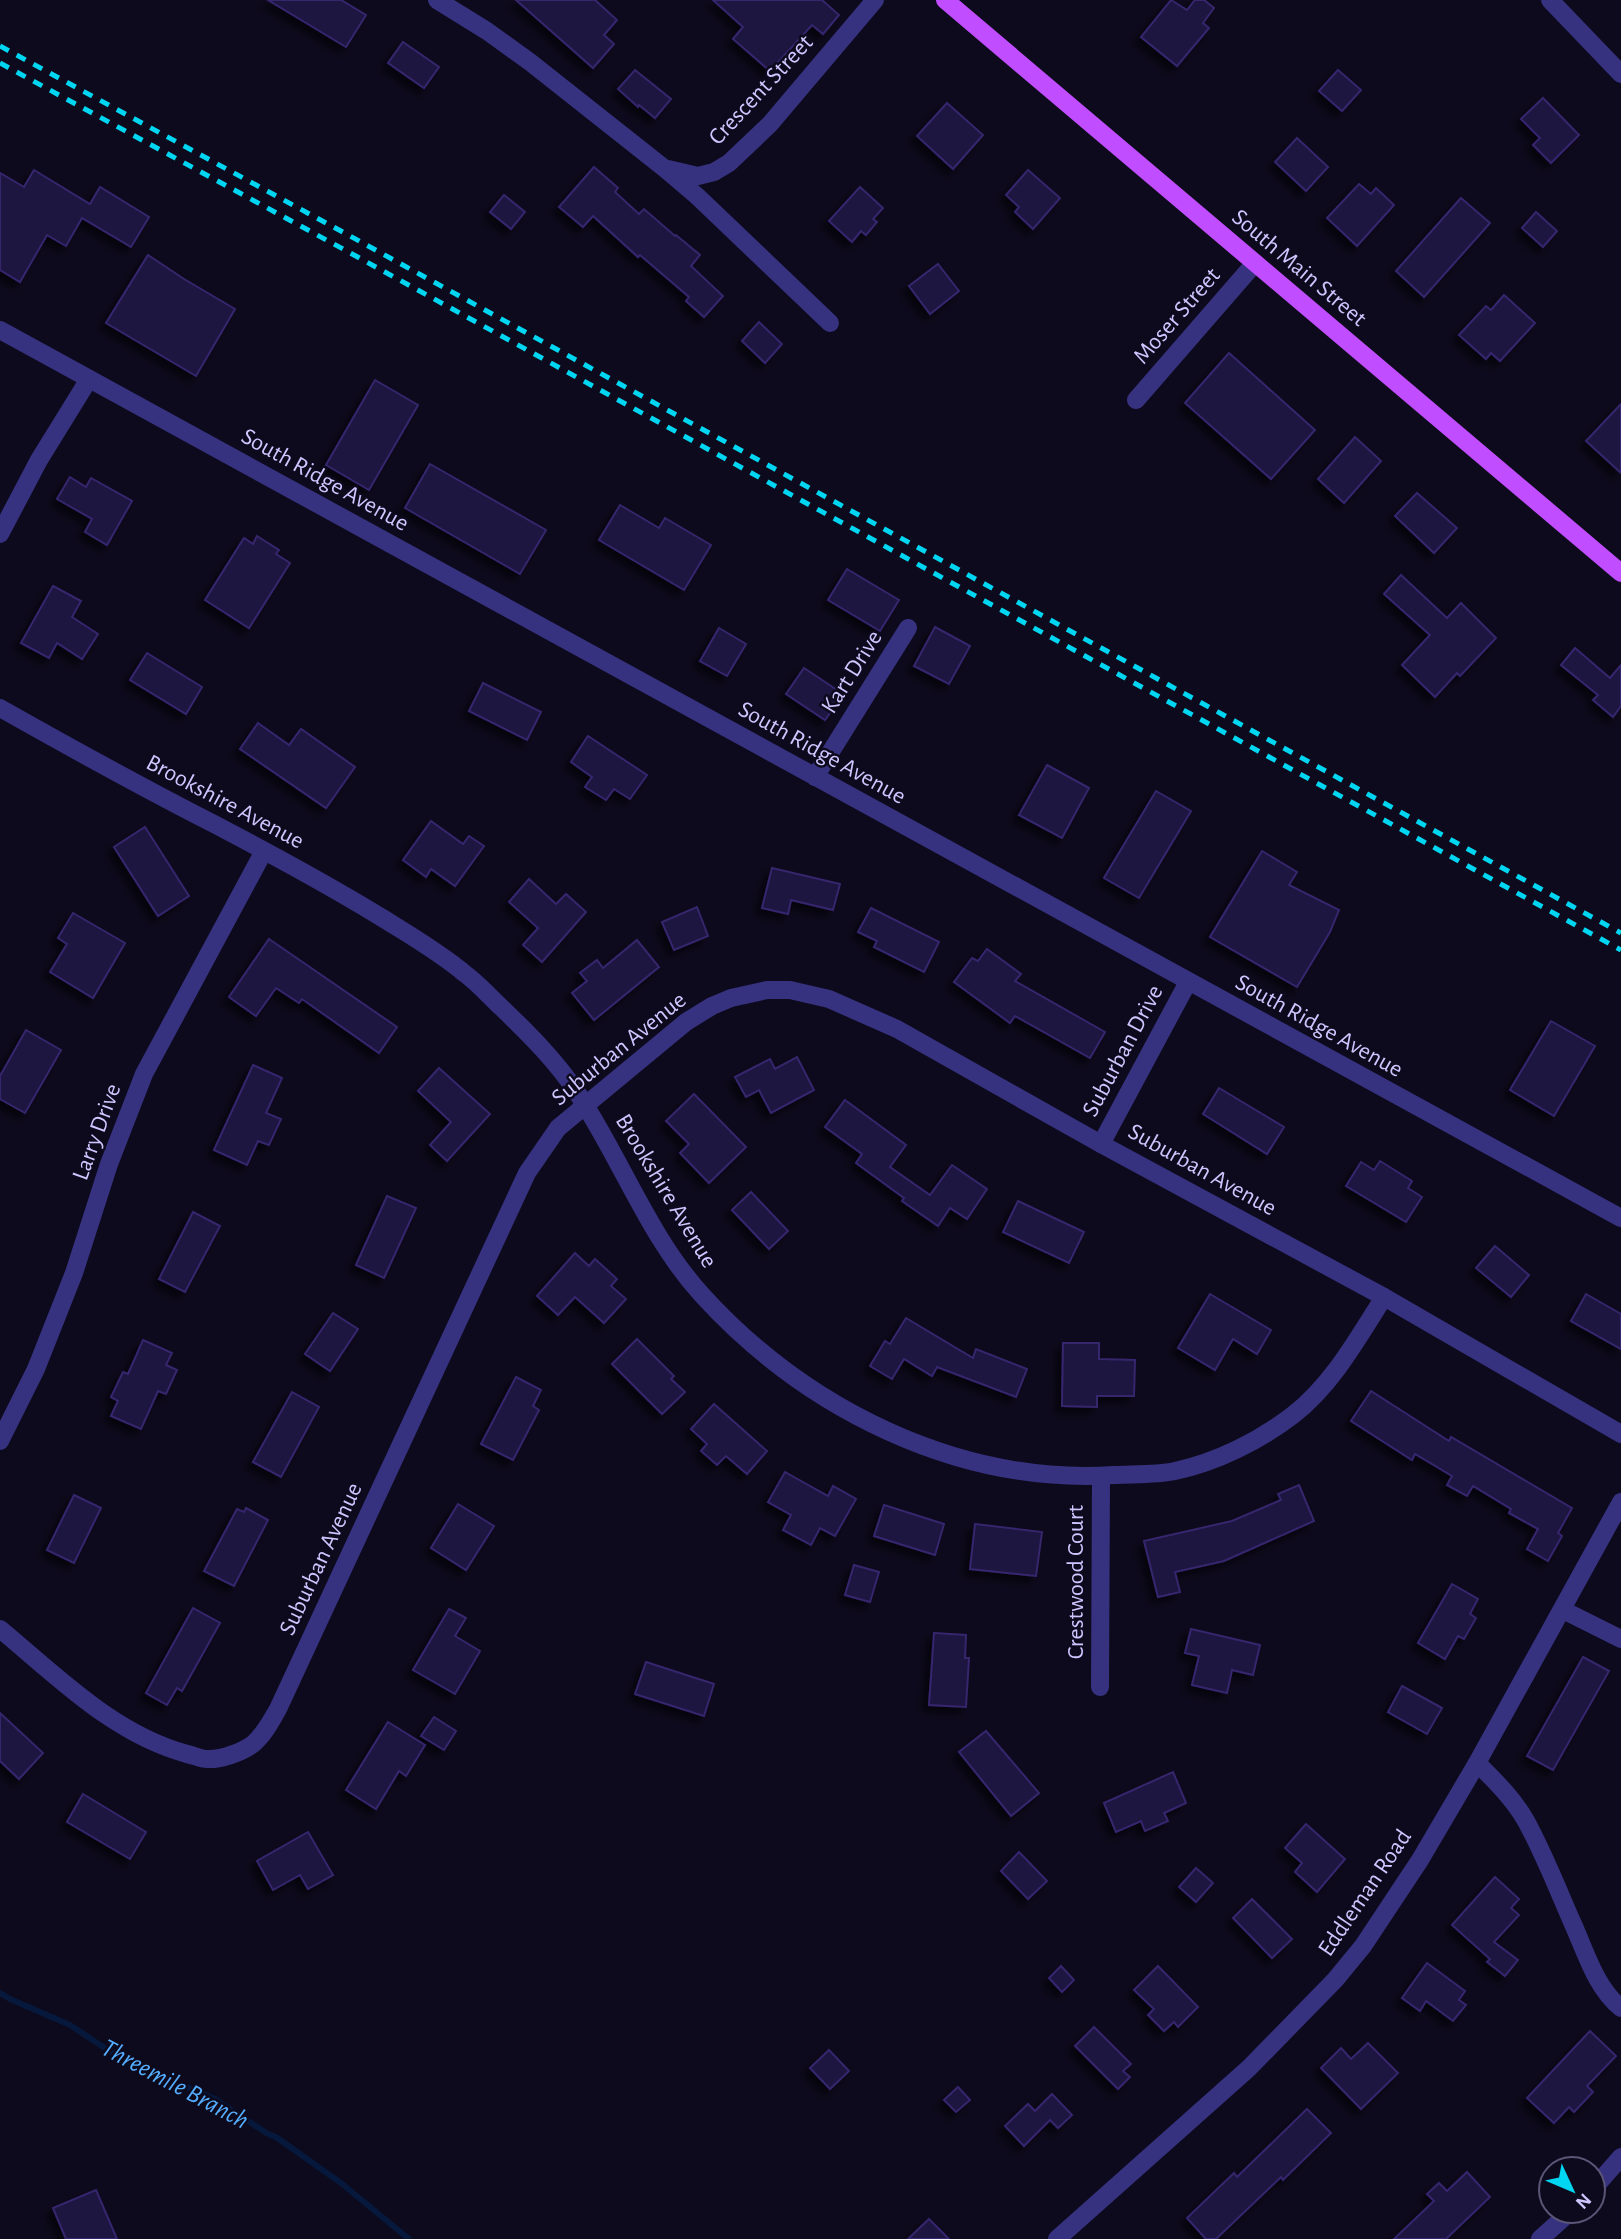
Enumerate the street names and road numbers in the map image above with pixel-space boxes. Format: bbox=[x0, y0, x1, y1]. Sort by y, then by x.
street label: Crescent Street bbox=[704, 30, 818, 150]
street label: South Main Street bbox=[1227, 205, 1371, 331]
street label: Moser Street bbox=[1129, 263, 1225, 369]
street label: South Ridge Avenue bbox=[237, 424, 413, 536]
street label: Kart Drive bbox=[817, 626, 887, 718]
street label: South Ridge Avenue bbox=[734, 697, 910, 809]
street label: Brookshire Avenue bbox=[142, 750, 308, 854]
street label: South Ridge Avenue bbox=[1231, 970, 1407, 1082]
street label: Suburban Drive bbox=[1078, 981, 1168, 1121]
street label: Suburban Avenue bbox=[547, 988, 691, 1110]
street label: Larry Drive bbox=[68, 1081, 126, 1183]
street label: Brookshire Avenue bbox=[611, 1110, 721, 1272]
street label: Suburban Avenue bbox=[1124, 1119, 1280, 1221]
street label: Suburban Avenue bbox=[275, 1479, 367, 1639]
street label: Crestwood Court bbox=[1064, 1505, 1088, 1659]
street label: Eddleman Road bbox=[1314, 1825, 1416, 1961]

